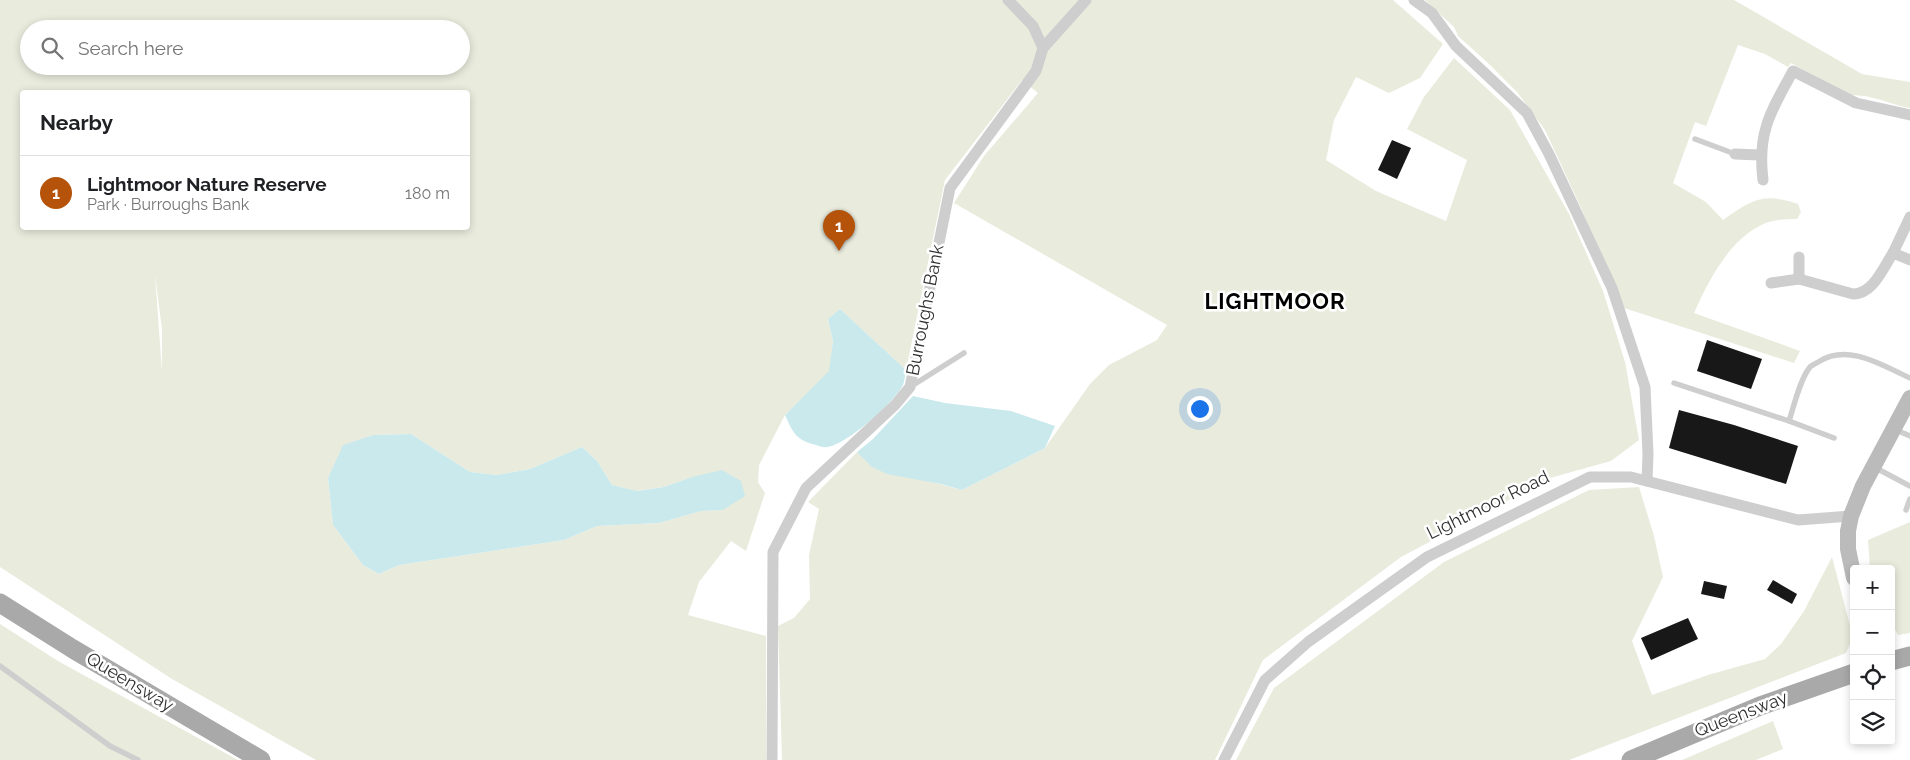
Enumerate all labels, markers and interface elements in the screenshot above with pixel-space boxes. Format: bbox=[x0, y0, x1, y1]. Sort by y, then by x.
search box bbox=[20, 20, 470, 75]
icon: search bbox=[38, 34, 66, 62]
text: Search here bbox=[78, 37, 184, 59]
text: Nearby bbox=[40, 110, 113, 135]
text: Lightmoor Nature Reserve bbox=[87, 173, 327, 195]
text: 1 bbox=[52, 184, 60, 203]
text: 180 m bbox=[405, 184, 450, 203]
text: Park · Burroughs Bank bbox=[87, 195, 249, 214]
pin: 1 bbox=[823, 210, 855, 251]
street label: Burroughs Bank bbox=[901, 242, 948, 377]
district label: LIGHTMOOR bbox=[1204, 288, 1346, 314]
your location bbox=[1187, 396, 1213, 422]
street label: Lightmoor Road bbox=[1423, 466, 1552, 543]
map controls bbox=[1850, 565, 1895, 745]
button: + bbox=[1850, 565, 1895, 610]
button: − bbox=[1850, 610, 1895, 655]
street label: Queensway bbox=[83, 647, 178, 716]
button: locate bbox=[1850, 655, 1895, 700]
street label: Queensway bbox=[1691, 686, 1791, 741]
button: layers bbox=[1850, 700, 1895, 745]

